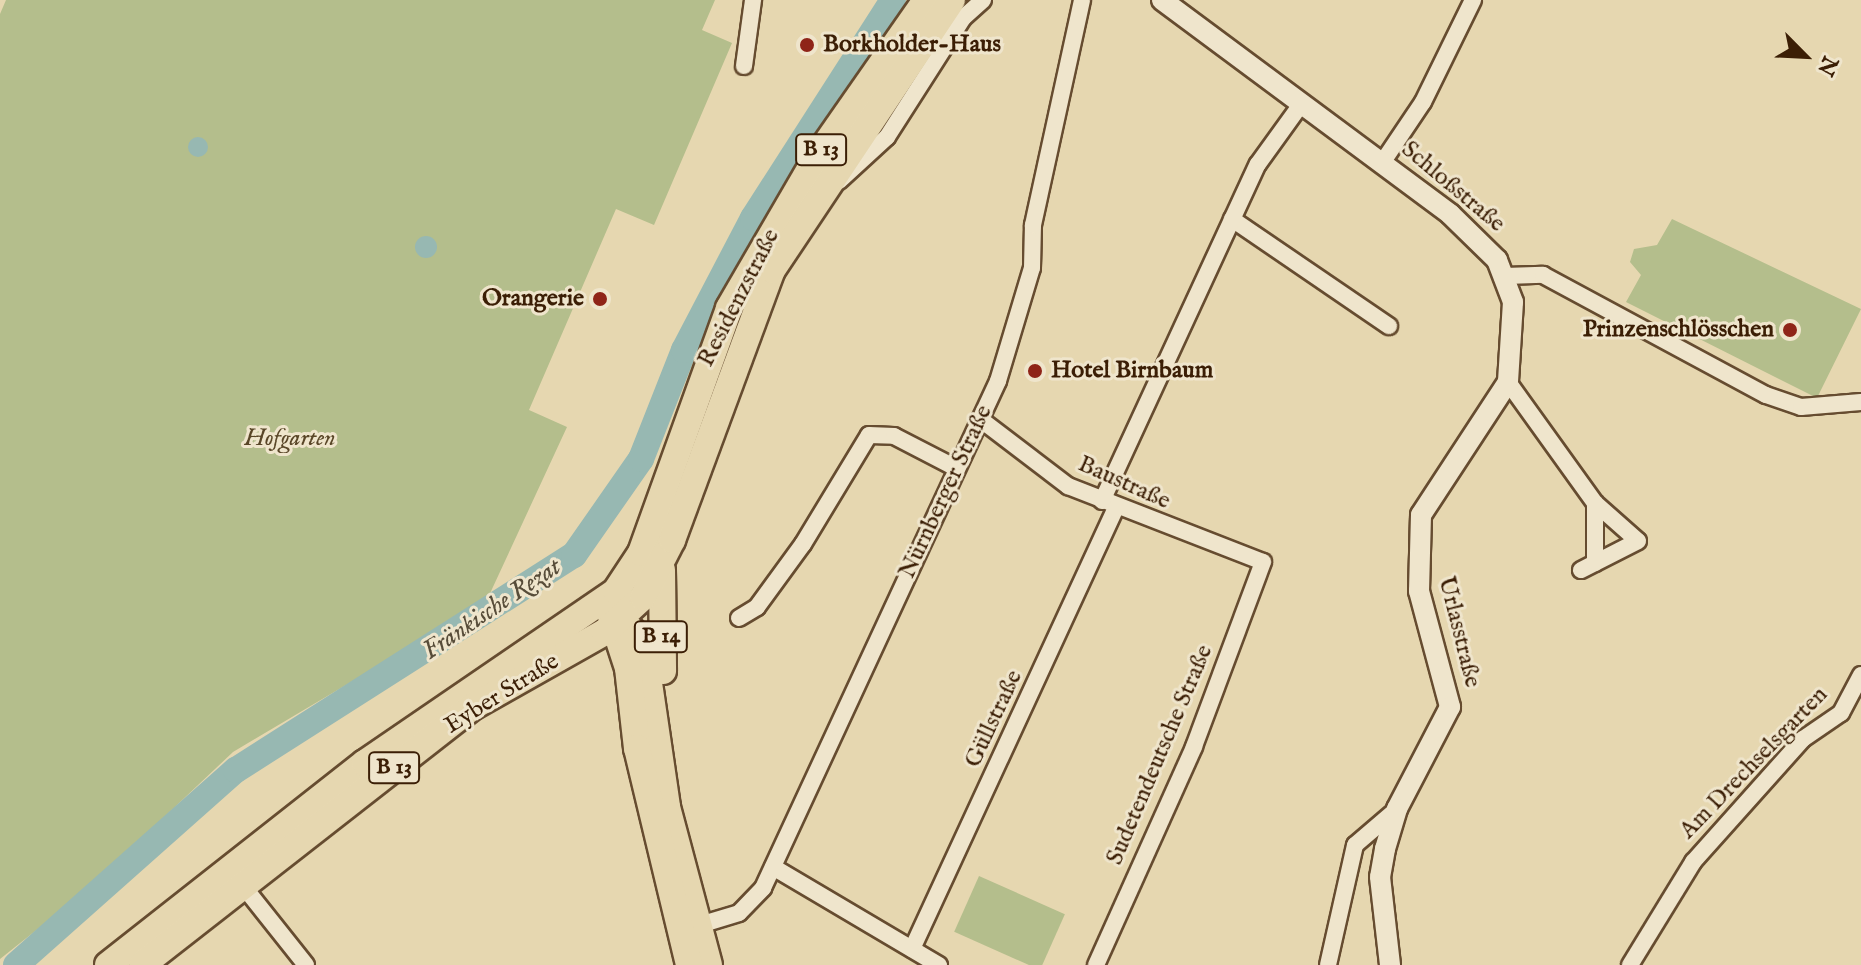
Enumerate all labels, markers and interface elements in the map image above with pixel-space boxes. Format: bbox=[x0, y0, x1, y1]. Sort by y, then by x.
north arrow bbox=[1765, 16, 1845, 96]
place label: Borkholder-Haus bbox=[823, 31, 1001, 59]
marker: Borkholder-Haus bbox=[798, 36, 816, 54]
text: N bbox=[1810, 51, 1844, 80]
road number: B 13 bbox=[795, 132, 847, 168]
street label: Schloßstraße bbox=[1395, 135, 1511, 239]
street label: Residenzstraße bbox=[692, 224, 786, 372]
place label: Orangerie bbox=[482, 285, 584, 313]
marker: Orangerie bbox=[591, 290, 609, 308]
place label: Prinzenschlösschen bbox=[1583, 316, 1774, 344]
marker: Prinzenschlösschen bbox=[1781, 321, 1799, 339]
place label: Hotel Birnbaum bbox=[1051, 357, 1213, 385]
marker: Hotel Birnbaum bbox=[1026, 362, 1044, 380]
street label: Nürnberger Straße bbox=[893, 401, 999, 583]
park label: Hofgarten bbox=[244, 425, 336, 453]
street label: Baustraße bbox=[1073, 450, 1175, 516]
water label: Fränkische Rezat bbox=[417, 551, 567, 667]
street label: Urlasstraße bbox=[1431, 574, 1487, 690]
road number: B 14 bbox=[633, 619, 689, 655]
street label: Sudetendeutsche Straße bbox=[1101, 641, 1219, 869]
street label: Eyber Straße bbox=[440, 648, 564, 740]
street label: Güllstraße bbox=[959, 666, 1029, 772]
street label: Am Drechselsgarten bbox=[1674, 681, 1834, 845]
road number: B 13 bbox=[368, 750, 420, 786]

